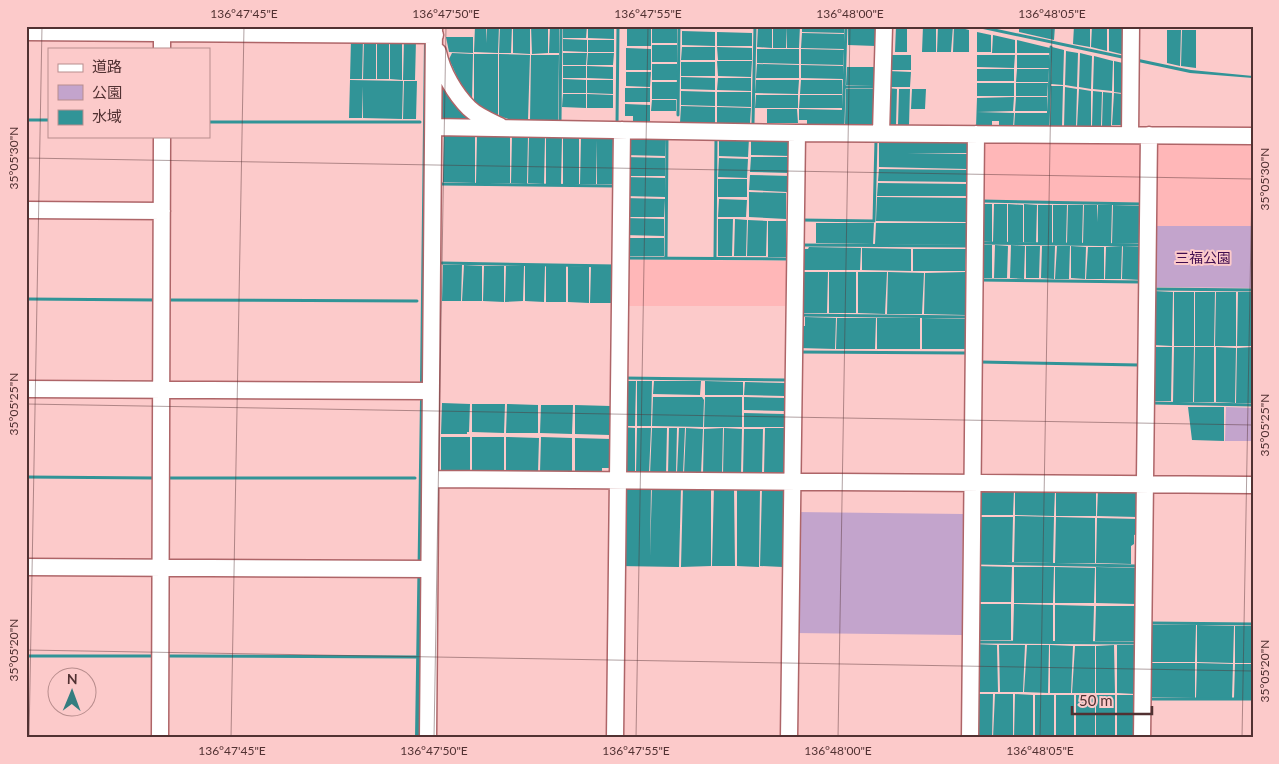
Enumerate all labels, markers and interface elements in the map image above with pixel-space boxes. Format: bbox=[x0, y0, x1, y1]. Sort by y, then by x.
text: 136°47'45"E bbox=[210, 6, 278, 21]
text: 136°47'50"E bbox=[412, 6, 480, 21]
text: 136°47'55"E bbox=[614, 6, 682, 21]
text: 136°48'00"E bbox=[816, 6, 884, 21]
text: 136°48'05"E bbox=[1018, 6, 1086, 21]
legend bbox=[48, 48, 210, 138]
text: 道路 bbox=[92, 57, 122, 75]
text: 公園 bbox=[92, 83, 122, 101]
text: 水域 bbox=[92, 107, 122, 125]
text: 35°05'30"N bbox=[6, 127, 21, 189]
text: 35°05'30"N bbox=[1257, 148, 1272, 210]
park label: 三福公園 bbox=[1175, 249, 1231, 266]
text: 35°05'25"N bbox=[6, 373, 21, 435]
text: 35°05'25"N bbox=[1257, 394, 1272, 456]
text: 35°05'20"N bbox=[6, 619, 21, 681]
text: 35°05'20"N bbox=[1257, 640, 1272, 702]
north arrow bbox=[48, 666, 98, 716]
text: N bbox=[67, 670, 78, 687]
scale bar bbox=[1072, 684, 1152, 716]
text: 50 m bbox=[1079, 691, 1113, 709]
text: 136°47'45"E bbox=[198, 743, 266, 758]
text: 136°47'50"E bbox=[400, 743, 468, 758]
text: 136°47'55"E bbox=[602, 743, 670, 758]
text: 136°48'00"E bbox=[804, 743, 872, 758]
text: 136°48'05"E bbox=[1006, 743, 1074, 758]

